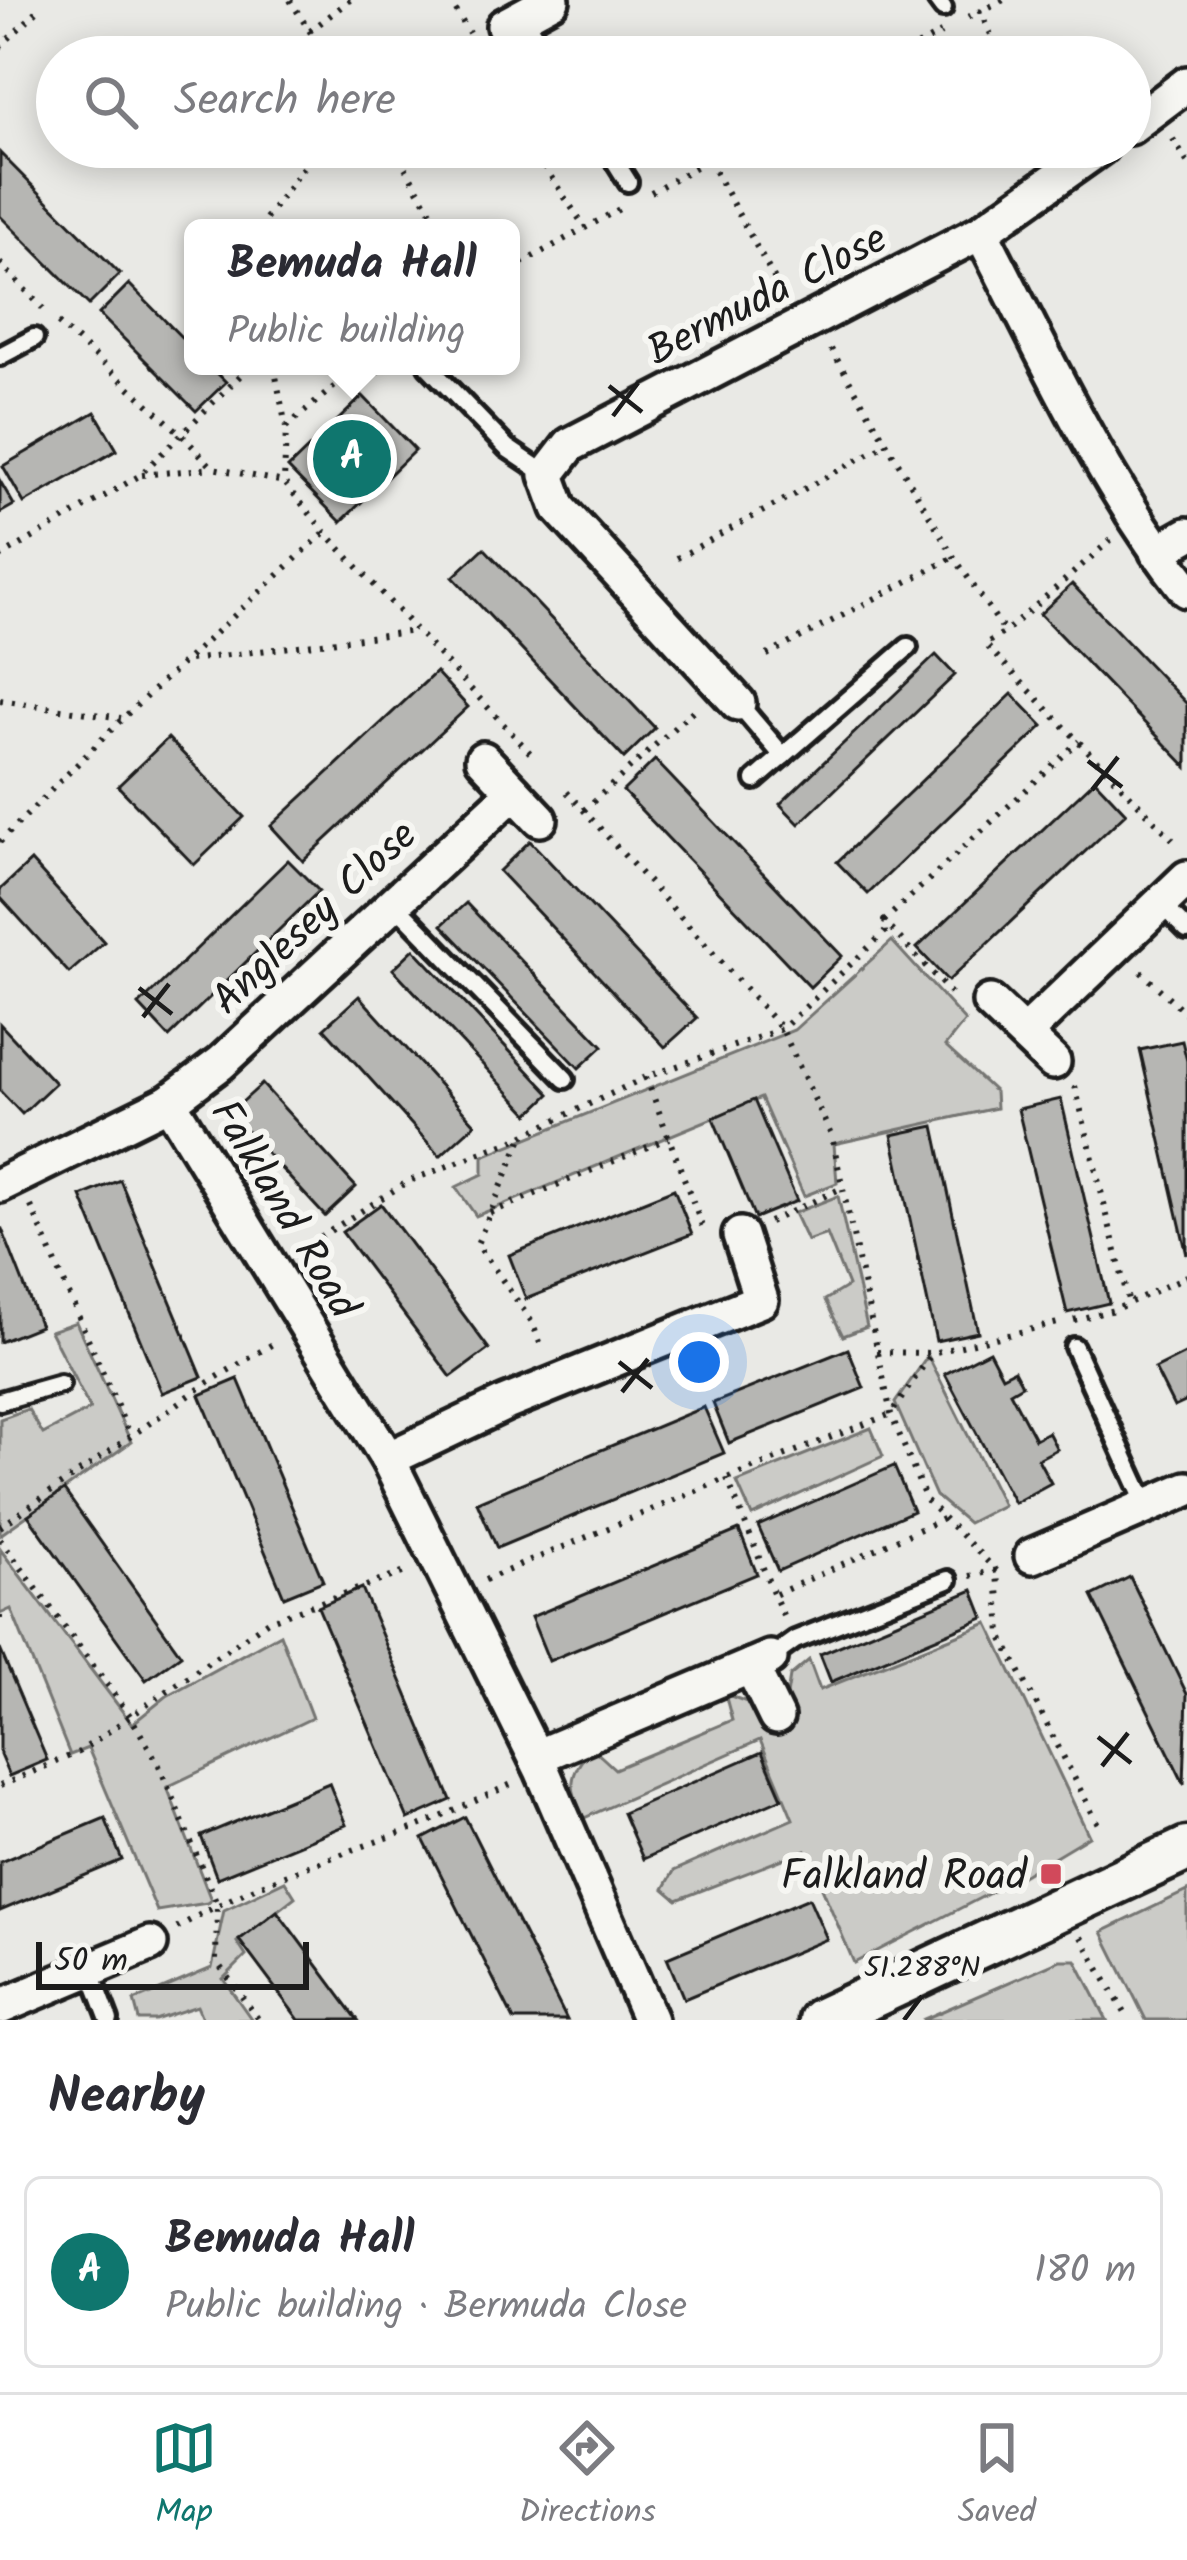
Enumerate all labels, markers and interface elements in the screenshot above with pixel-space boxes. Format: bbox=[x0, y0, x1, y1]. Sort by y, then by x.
search box bbox=[36, 36, 1151, 168]
text: Search here bbox=[174, 66, 396, 138]
icon: search bbox=[78, 69, 144, 135]
street label: Bermuda Close bbox=[636, 207, 900, 385]
popup bbox=[184, 219, 520, 375]
text: Bemuda Hall bbox=[227, 230, 477, 302]
text: Public building bbox=[227, 302, 466, 364]
pin: A bbox=[313, 414, 391, 504]
street label: Anglesey Close bbox=[197, 805, 434, 1032]
street label: Falkland Road bbox=[191, 1087, 376, 1333]
your location bbox=[669, 1332, 729, 1392]
place label: Falkland Road bbox=[781, 1844, 1028, 1911]
marker: Falkland Road bbox=[1038, 1861, 1064, 1887]
scale bar bbox=[36, 1936, 309, 1989]
text: 50 m bbox=[54, 1936, 128, 1989]
text: 51.288°N bbox=[864, 1945, 980, 1993]
text: Nearby bbox=[48, 2058, 205, 2139]
text: Bemuda Hall bbox=[165, 2205, 414, 2277]
text: A bbox=[78, 2241, 102, 2303]
text: 180 m bbox=[1034, 2241, 1136, 2303]
text: Public building · Bermuda Close bbox=[165, 2277, 687, 2339]
tab: Map bbox=[151, 2415, 217, 2540]
tab: Directions bbox=[519, 2415, 656, 2540]
tab: Saved bbox=[958, 2415, 1036, 2540]

